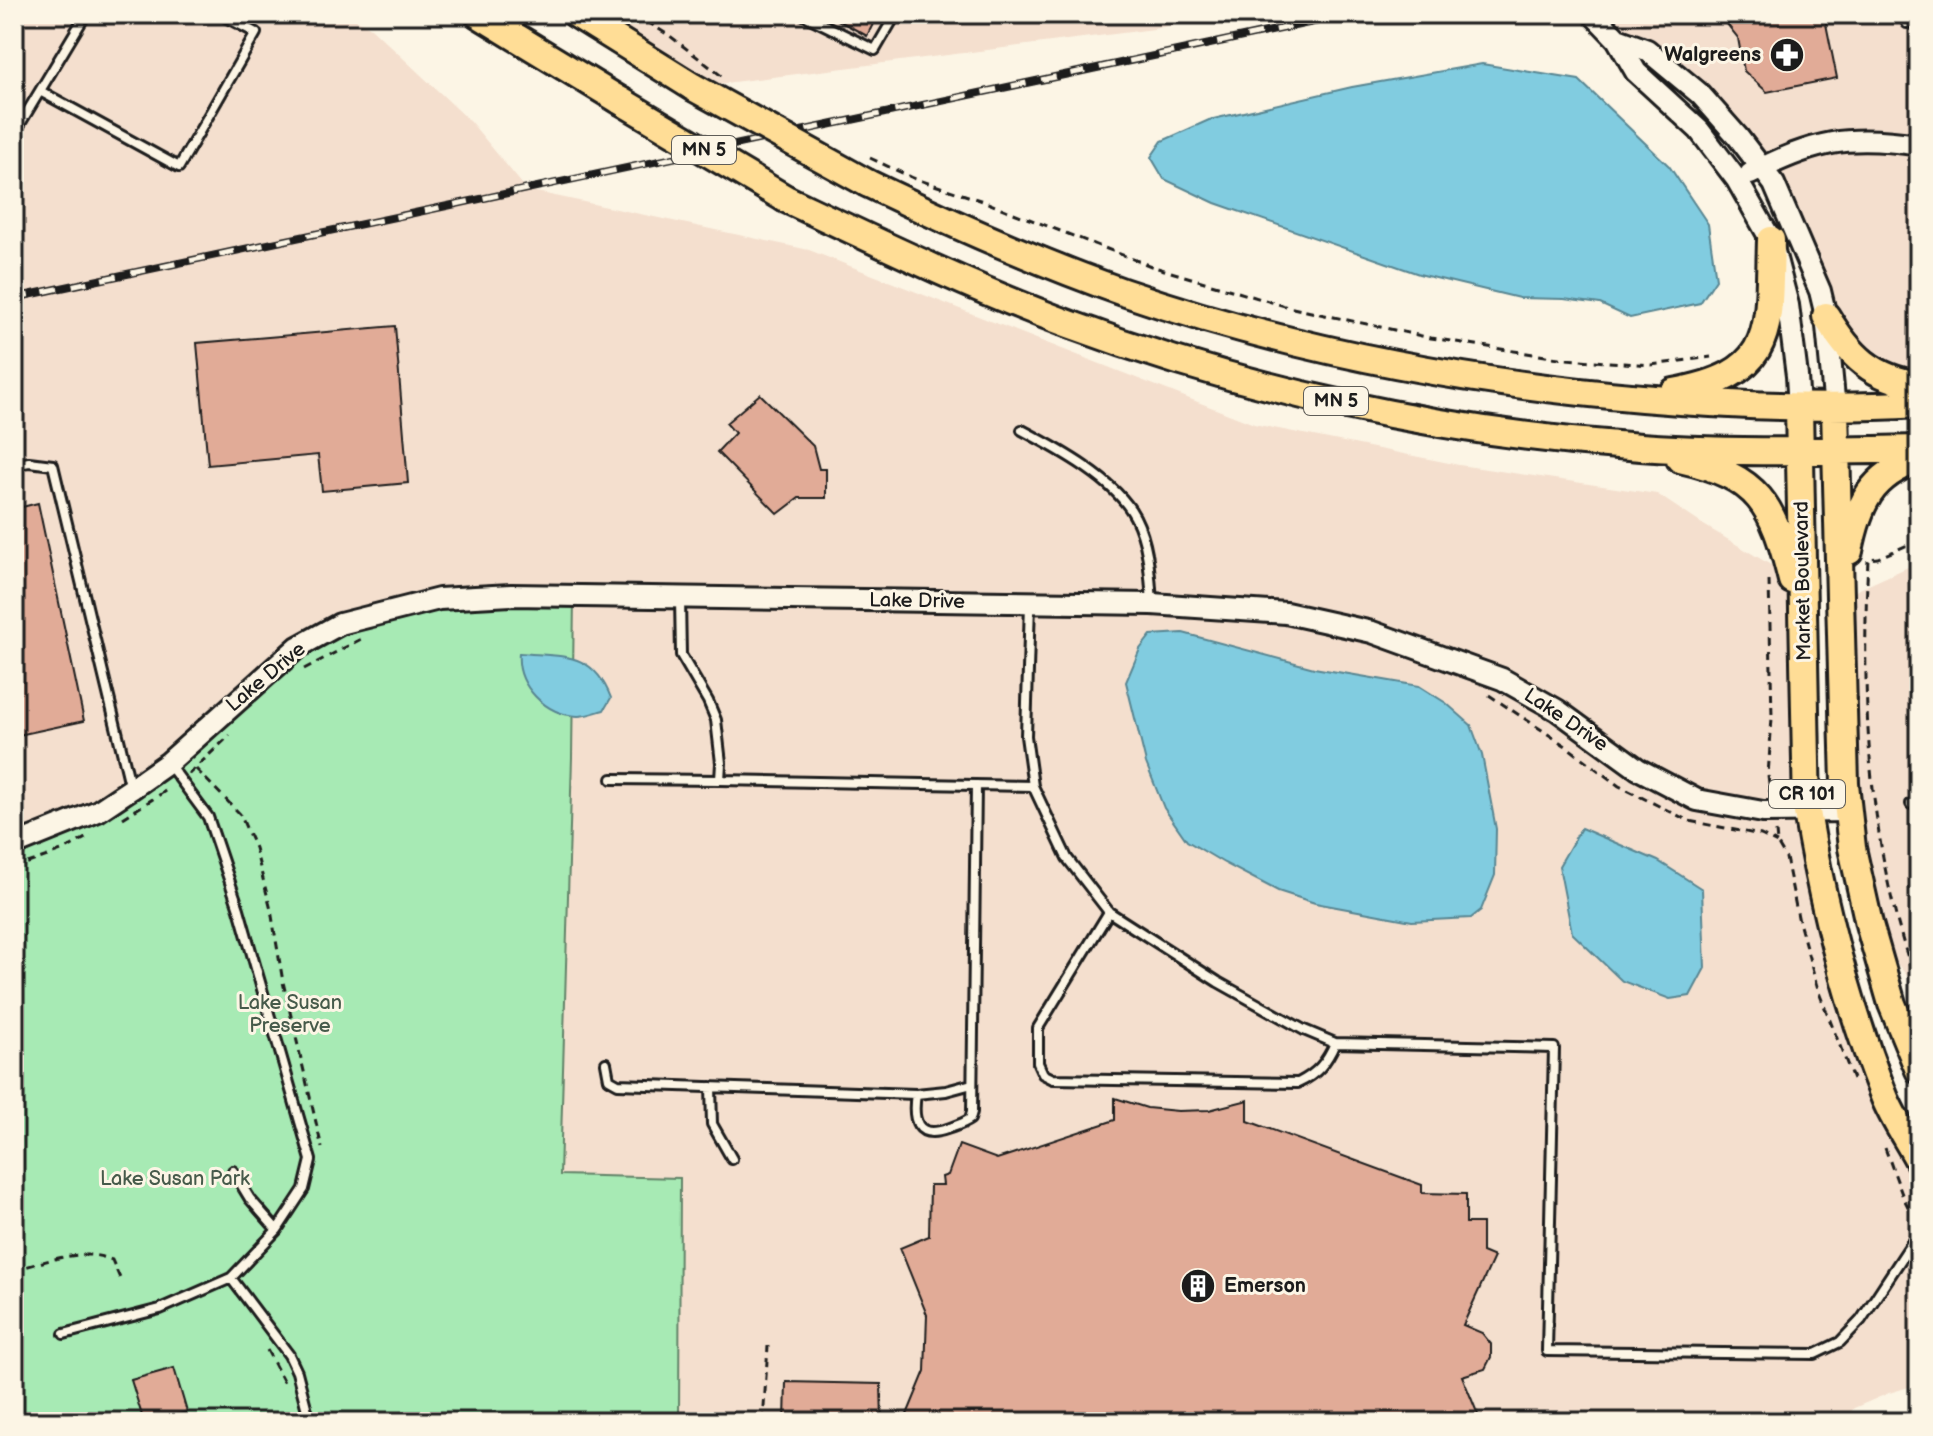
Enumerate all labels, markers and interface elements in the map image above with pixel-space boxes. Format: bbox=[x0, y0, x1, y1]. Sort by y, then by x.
pharmacy icon: Walgreens bbox=[1768, 36, 1806, 74]
place label: Walgreens bbox=[1664, 43, 1761, 67]
road number: MN 5 bbox=[672, 136, 736, 164]
road number: MN 5 bbox=[1304, 387, 1368, 415]
street label: Market Boulevard bbox=[1790, 501, 1816, 661]
street label: Lake Drive bbox=[869, 588, 965, 614]
street label: Lake Drive bbox=[222, 637, 311, 717]
street label: Lake Drive bbox=[1520, 683, 1613, 757]
road number: CR 101 bbox=[1769, 780, 1845, 808]
park label: Lake Susan Preserve bbox=[238, 991, 342, 1038]
park label: Lake Susan Park bbox=[100, 1167, 250, 1191]
building icon: Emerson bbox=[1179, 1267, 1217, 1305]
place label: Emerson bbox=[1224, 1274, 1306, 1298]

